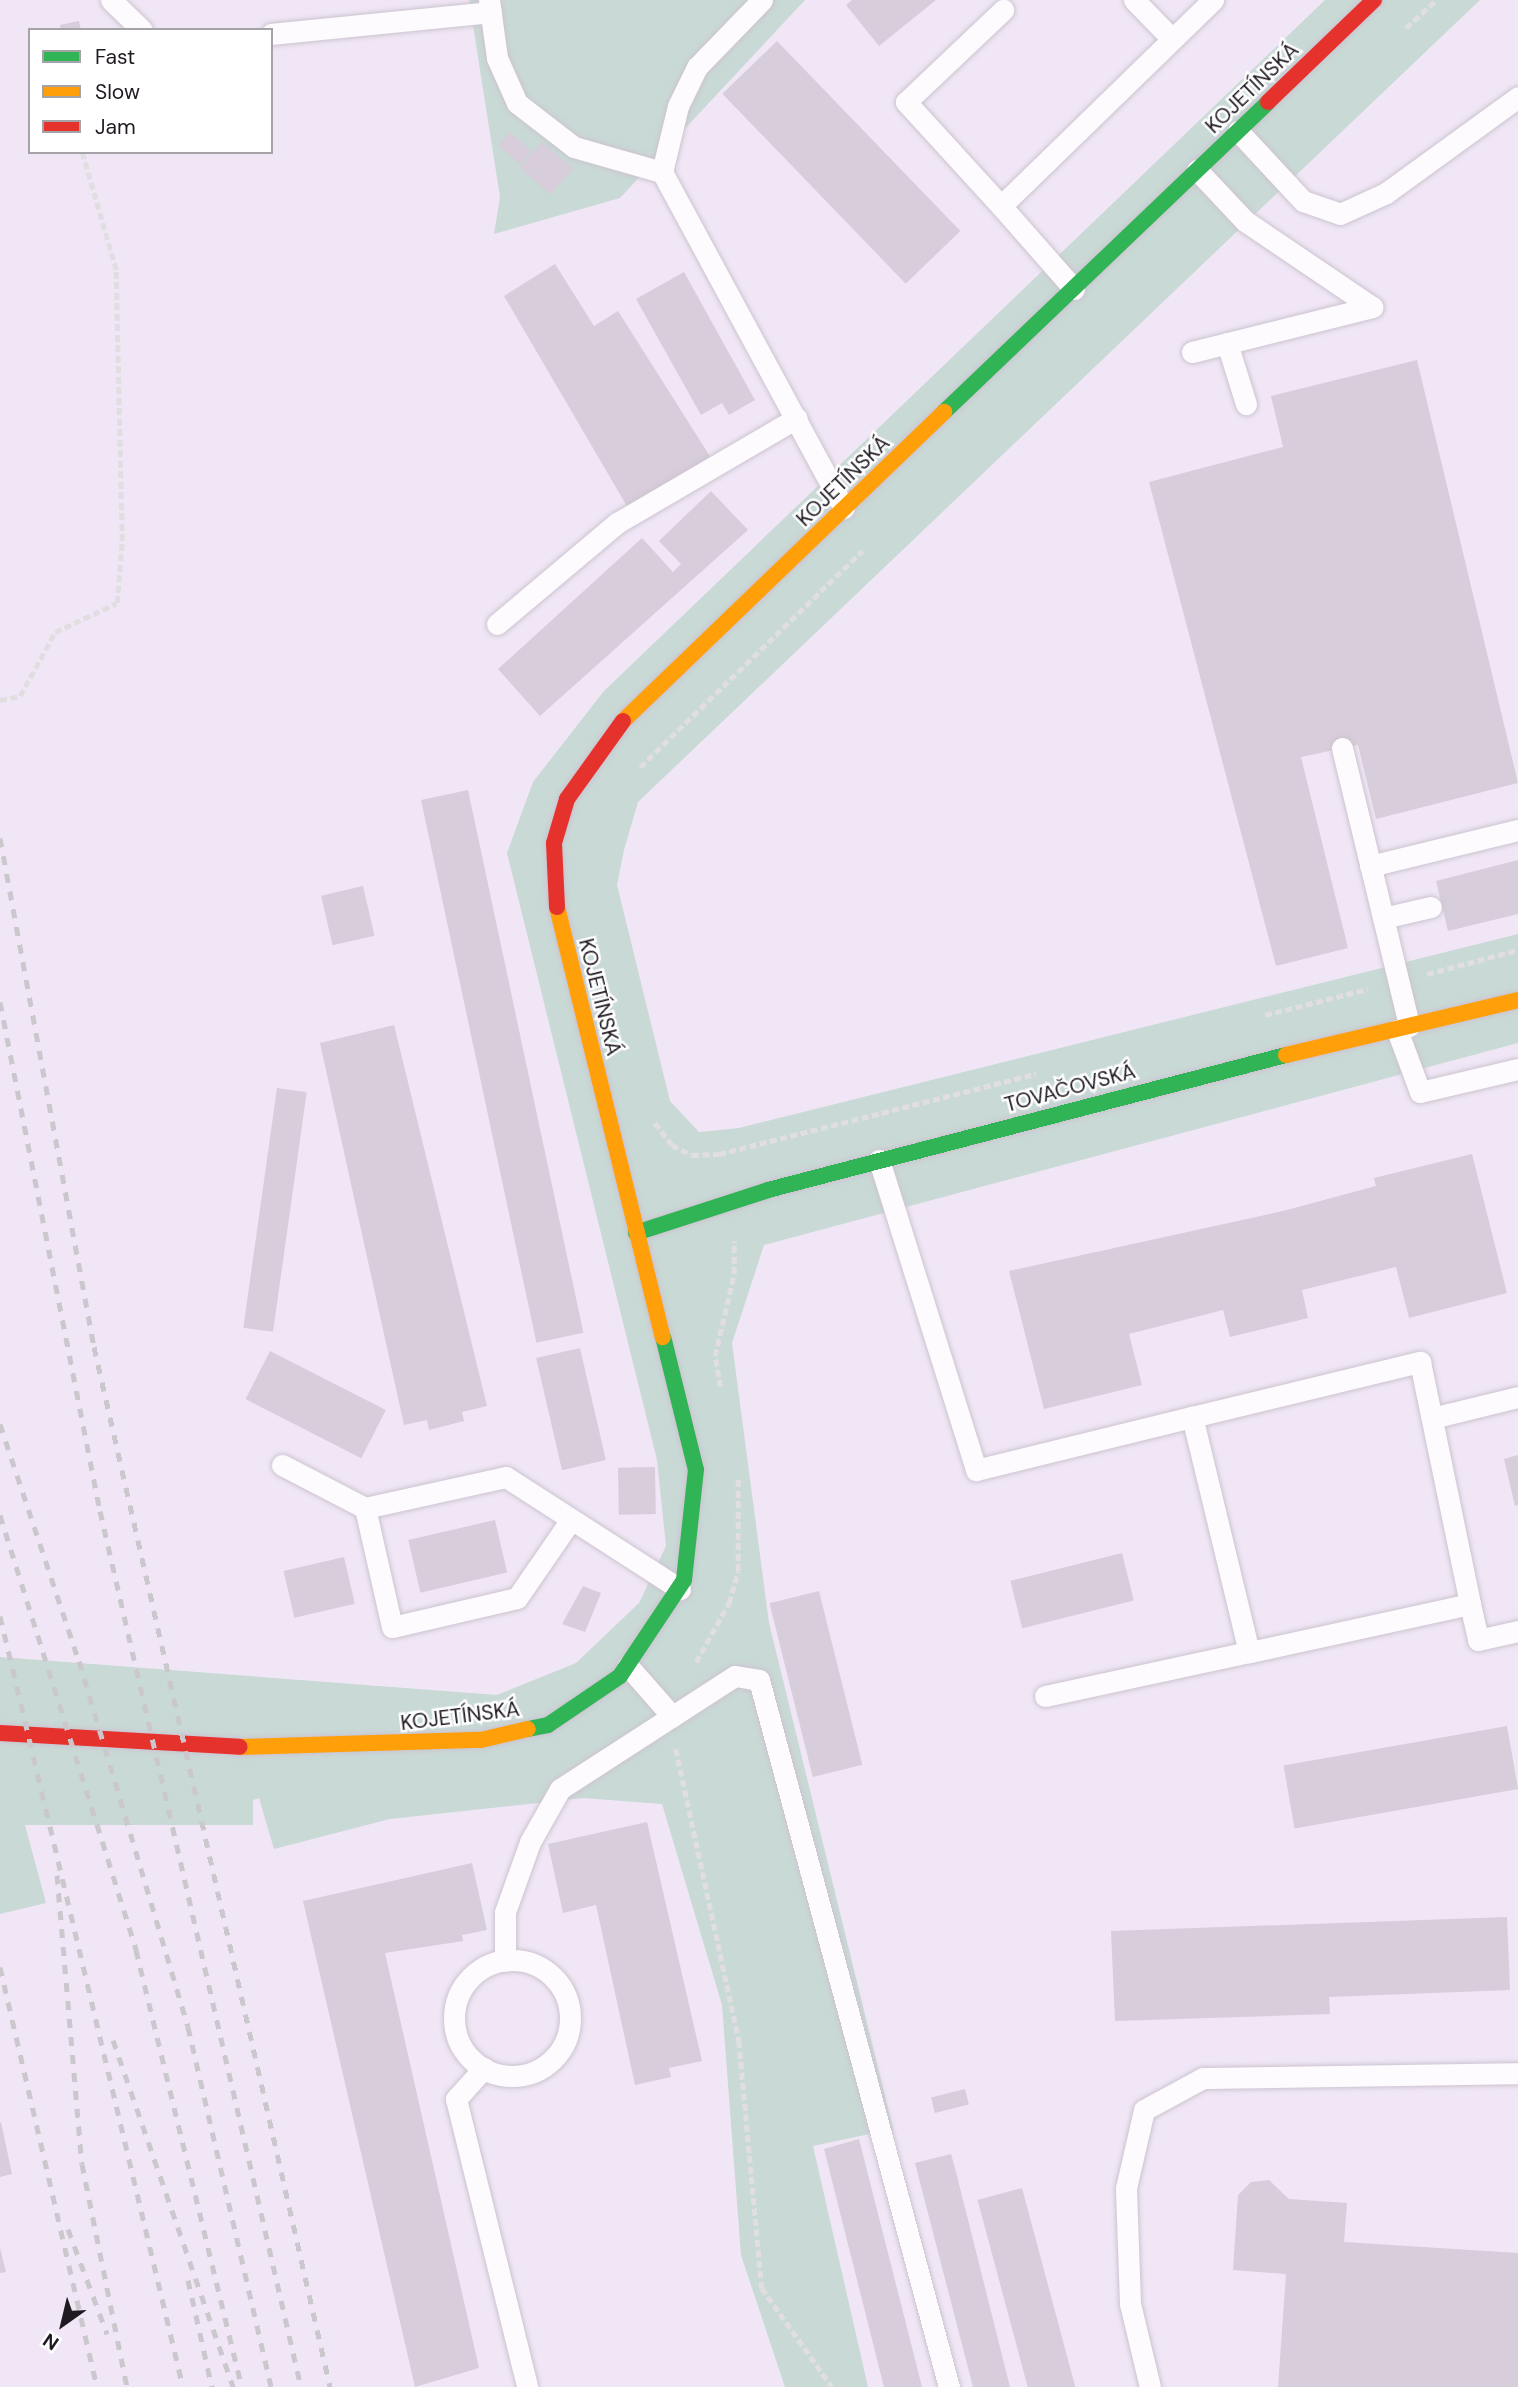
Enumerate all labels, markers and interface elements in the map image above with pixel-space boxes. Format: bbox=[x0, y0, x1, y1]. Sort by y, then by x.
legend bbox=[28, 28, 273, 154]
street label: KOJETÍNSKÁ bbox=[1200, 37, 1304, 139]
text: Fast bbox=[95, 43, 135, 71]
text: Slow bbox=[95, 78, 140, 106]
text: Jam bbox=[95, 113, 136, 141]
street label: KOJETÍNSKÁ bbox=[791, 430, 895, 532]
street label: KOJETÍNSKÁ bbox=[573, 936, 627, 1058]
street label: TOVAČOVSKÁ bbox=[1002, 1058, 1138, 1118]
street label: KOJETÍNSKÁ bbox=[399, 1696, 521, 1736]
north arrow bbox=[28, 2289, 98, 2359]
text: N bbox=[38, 2328, 64, 2356]

